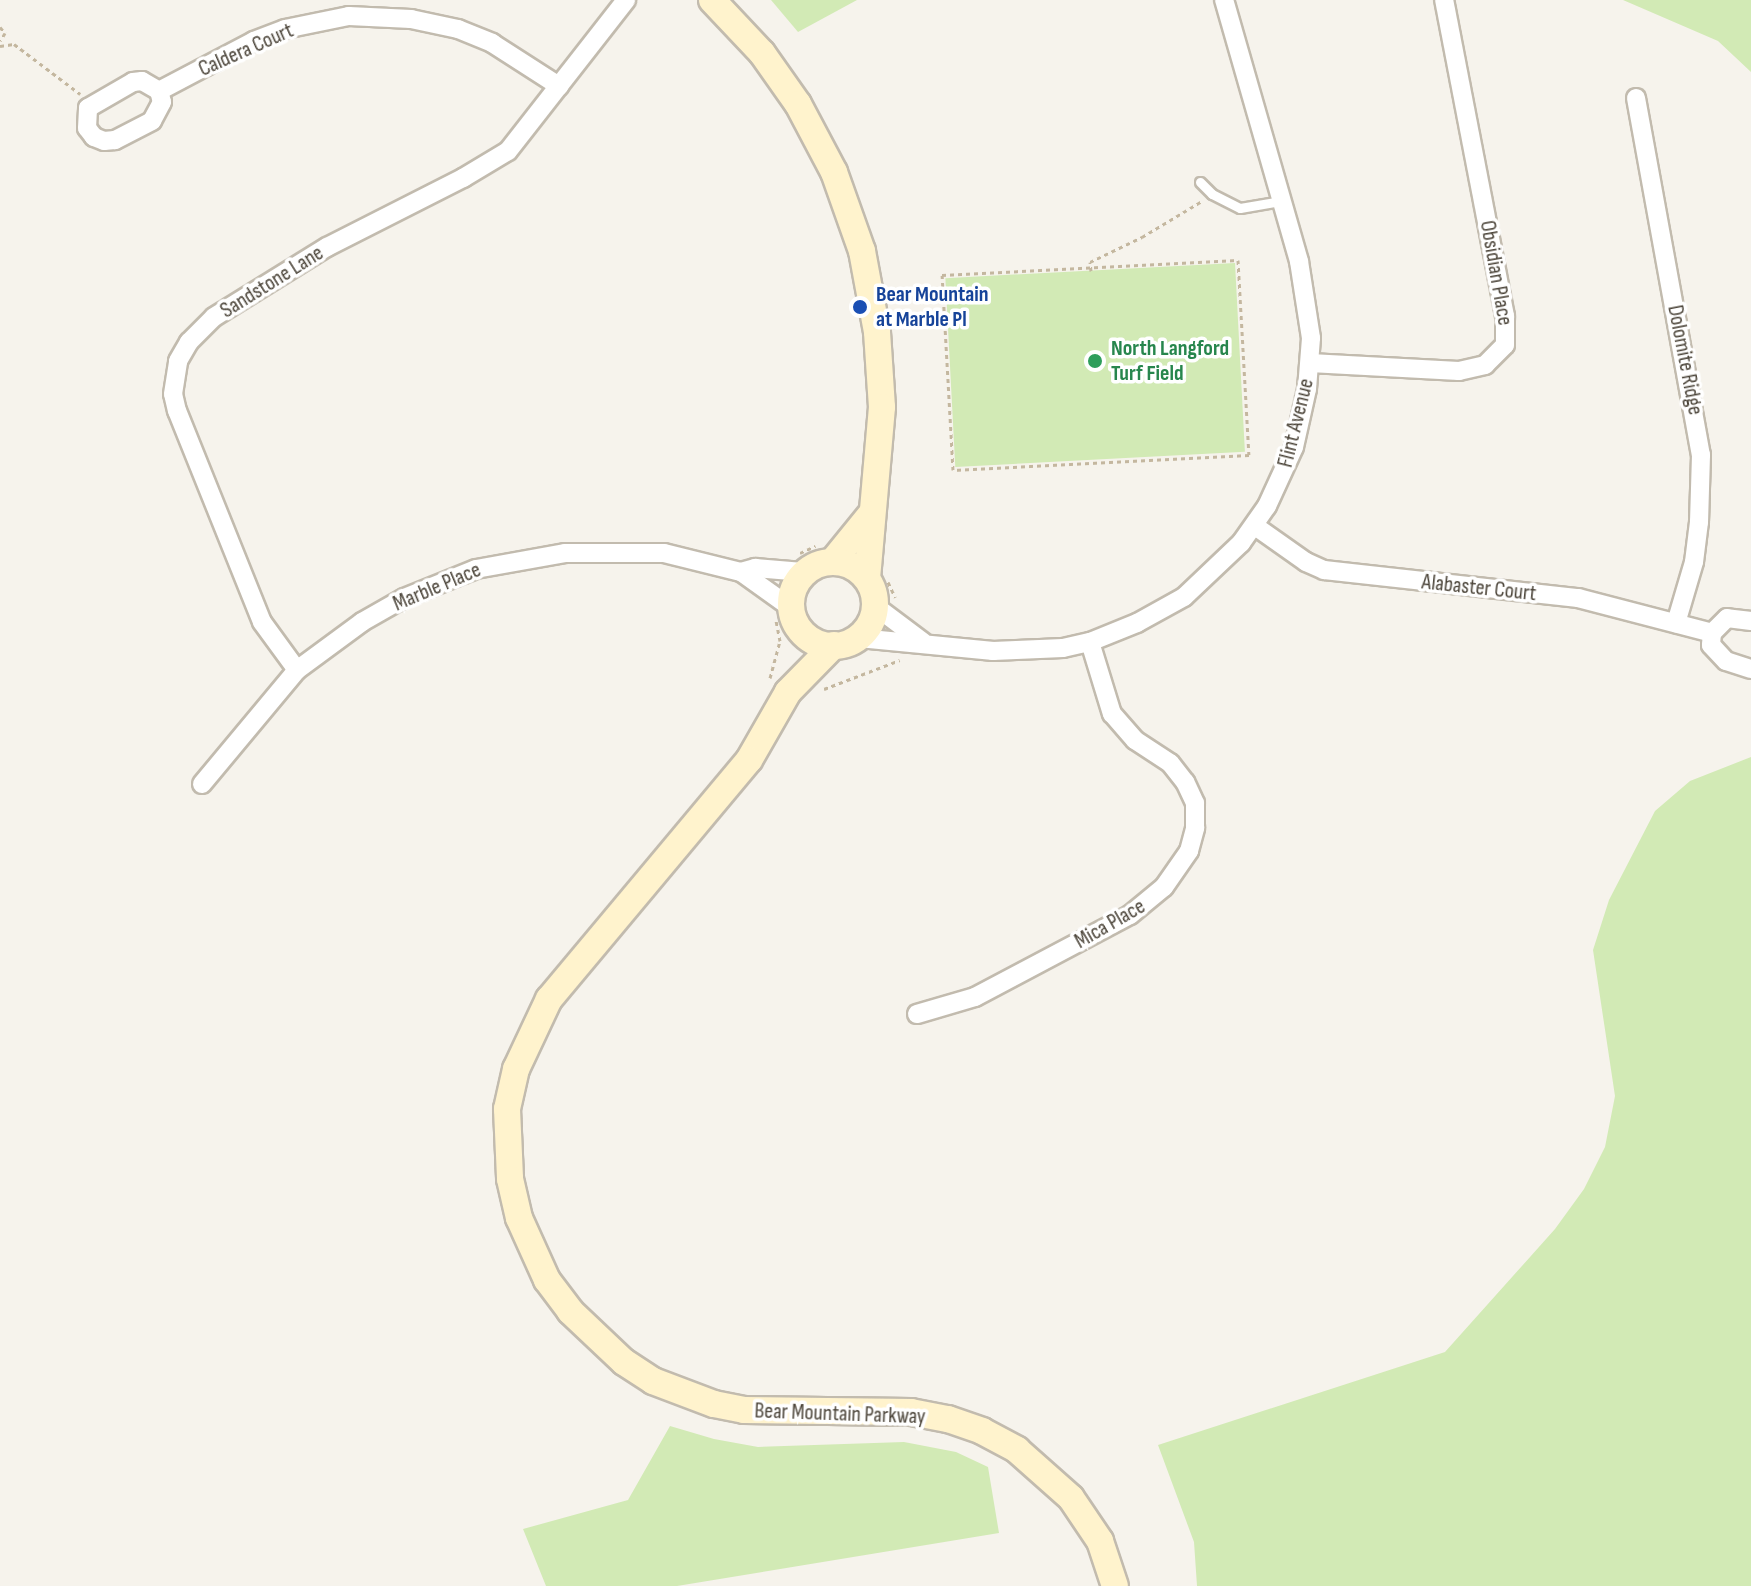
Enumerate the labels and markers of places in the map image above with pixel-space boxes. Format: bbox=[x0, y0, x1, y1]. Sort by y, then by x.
place label: Bear Mountain at Marble Pl bbox=[876, 281, 989, 332]
marker: Bear Mountain at Marble Pl bbox=[851, 298, 869, 316]
place label: North Langford Turf Field bbox=[1111, 335, 1229, 386]
marker: North Langford Turf Field bbox=[1086, 352, 1104, 370]

